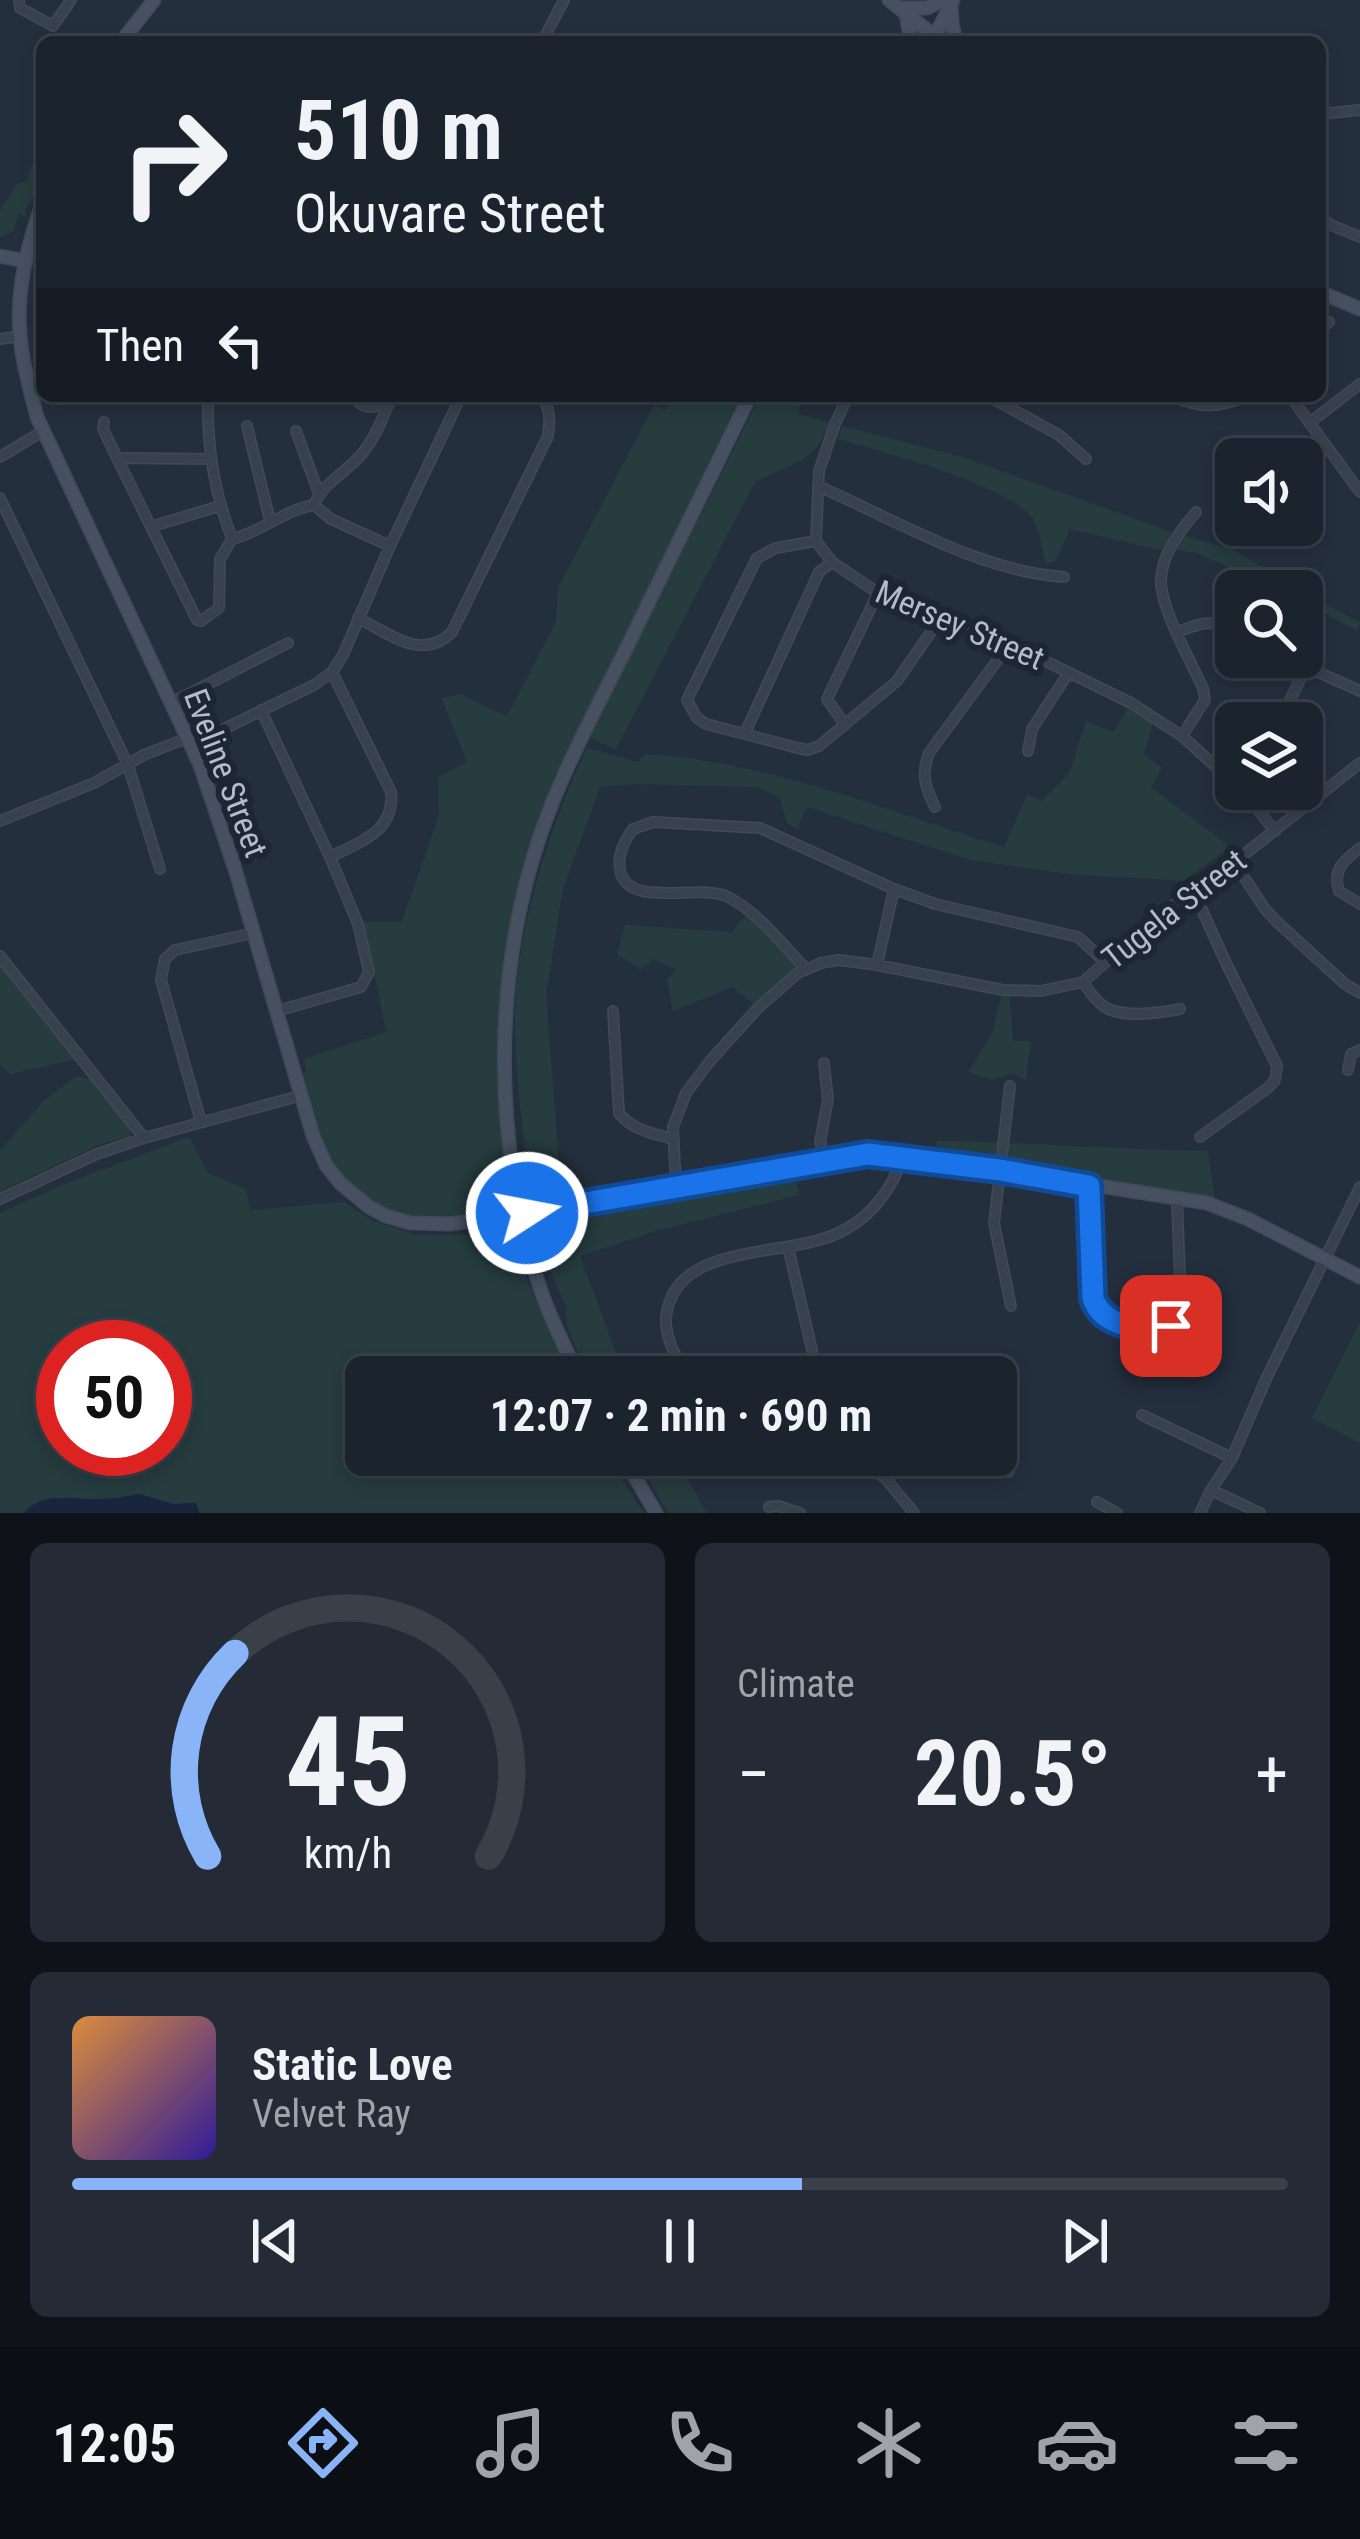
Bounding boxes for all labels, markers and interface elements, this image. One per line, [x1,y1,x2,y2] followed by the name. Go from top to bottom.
[294,81,503,180] text: 510 m
[96,84,252,240] icon: right
[294,182,606,245] text: Okuvare Street
[208,312,274,378] icon: left
[96,319,184,372] text: Then
[1215,438,1323,810] map controls
[1215,438,1323,546] button: sound
[1215,570,1323,678] button: search
[870,572,1050,678] street label: Mersey Street
[176,683,276,863] street label: Eveline Street
[1215,702,1323,810] button: layers
[1094,841,1254,977] street label: Tugela Street
[464,1150,590,1276] position arrow
[1120,1275,1222,1377] pin
[1138,1293,1204,1359] icon: arrive
[36,1320,192,1476] speed limit sign: 50
[490,1389,872,1442] text: 12:07 · 2 min · 690 m
[737,1661,855,1707] text: Climate
[284,1689,411,1835] text: 45
[914,1722,1111,1827] text: 20.5°
[737,1736,770,1813] text: −
[1255,1736,1288,1813] text: +
[303,1827,392,1877] text: km/h
[252,2038,453,2091] text: Static Love
[252,2091,411,2137] text: Velvet Ray
[242,2208,308,2274] icon: previous
[647,2208,713,2274] icon: pause
[1052,2208,1118,2274] icon: next
[281,2401,365,2485] icon: directions
[469,2401,553,2485] icon: music
[658,2401,742,2485] icon: phone
[847,2401,931,2485] icon: climate
[1035,2401,1119,2485] icon: car
[1224,2401,1308,2485] icon: filters
[52,2412,176,2475] text: 12:05

